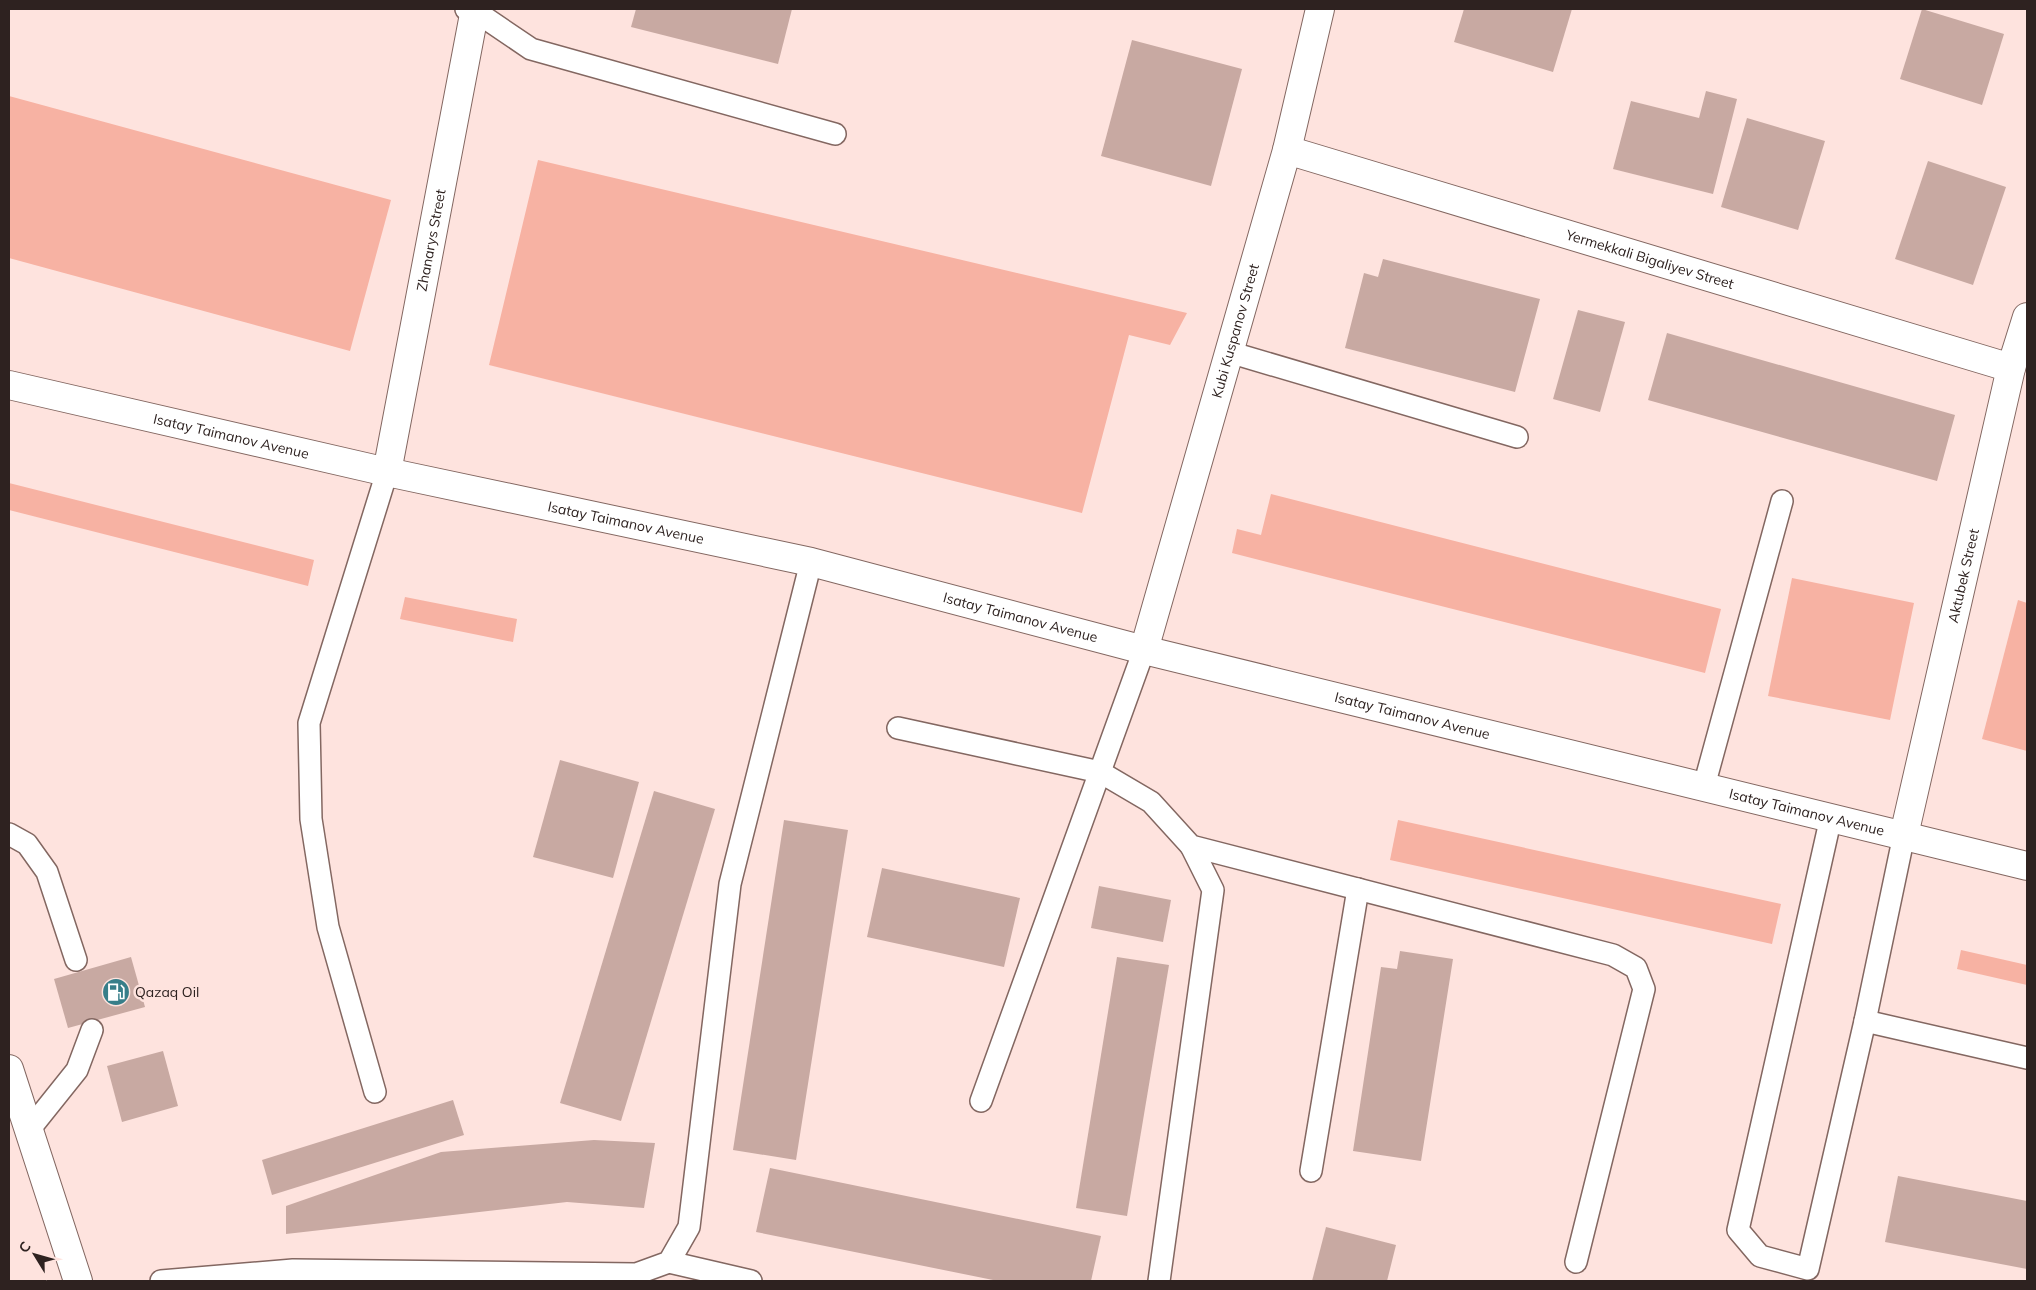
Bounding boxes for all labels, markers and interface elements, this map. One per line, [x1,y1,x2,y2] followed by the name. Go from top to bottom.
[413,187,450,293] street label: Zhanarys Street
[1563,225,1736,293] street label: Yermekkali Bigaliyev Street
[1208,262,1263,400] street label: Kubi Kuspanov Street
[152,410,311,463] street label: Isatay Taimanov Avenue
[546,497,706,548] street label: Isatay Taimanov Avenue
[1944,527,1983,625] street label: Aktubek Street
[941,588,1100,646] street label: Isatay Taimanov Avenue
[1333,688,1492,743] street label: Isatay Taimanov Avenue
[1727,784,1886,840] street label: Isatay Taimanov Avenue
[101,977,131,1007] fuel station icon: Qazaq Oil
[135,983,199,1001] place label: Qazaq Oil
[10,1230,60,1280] north arrow
[15,1238,35,1256] text: С

